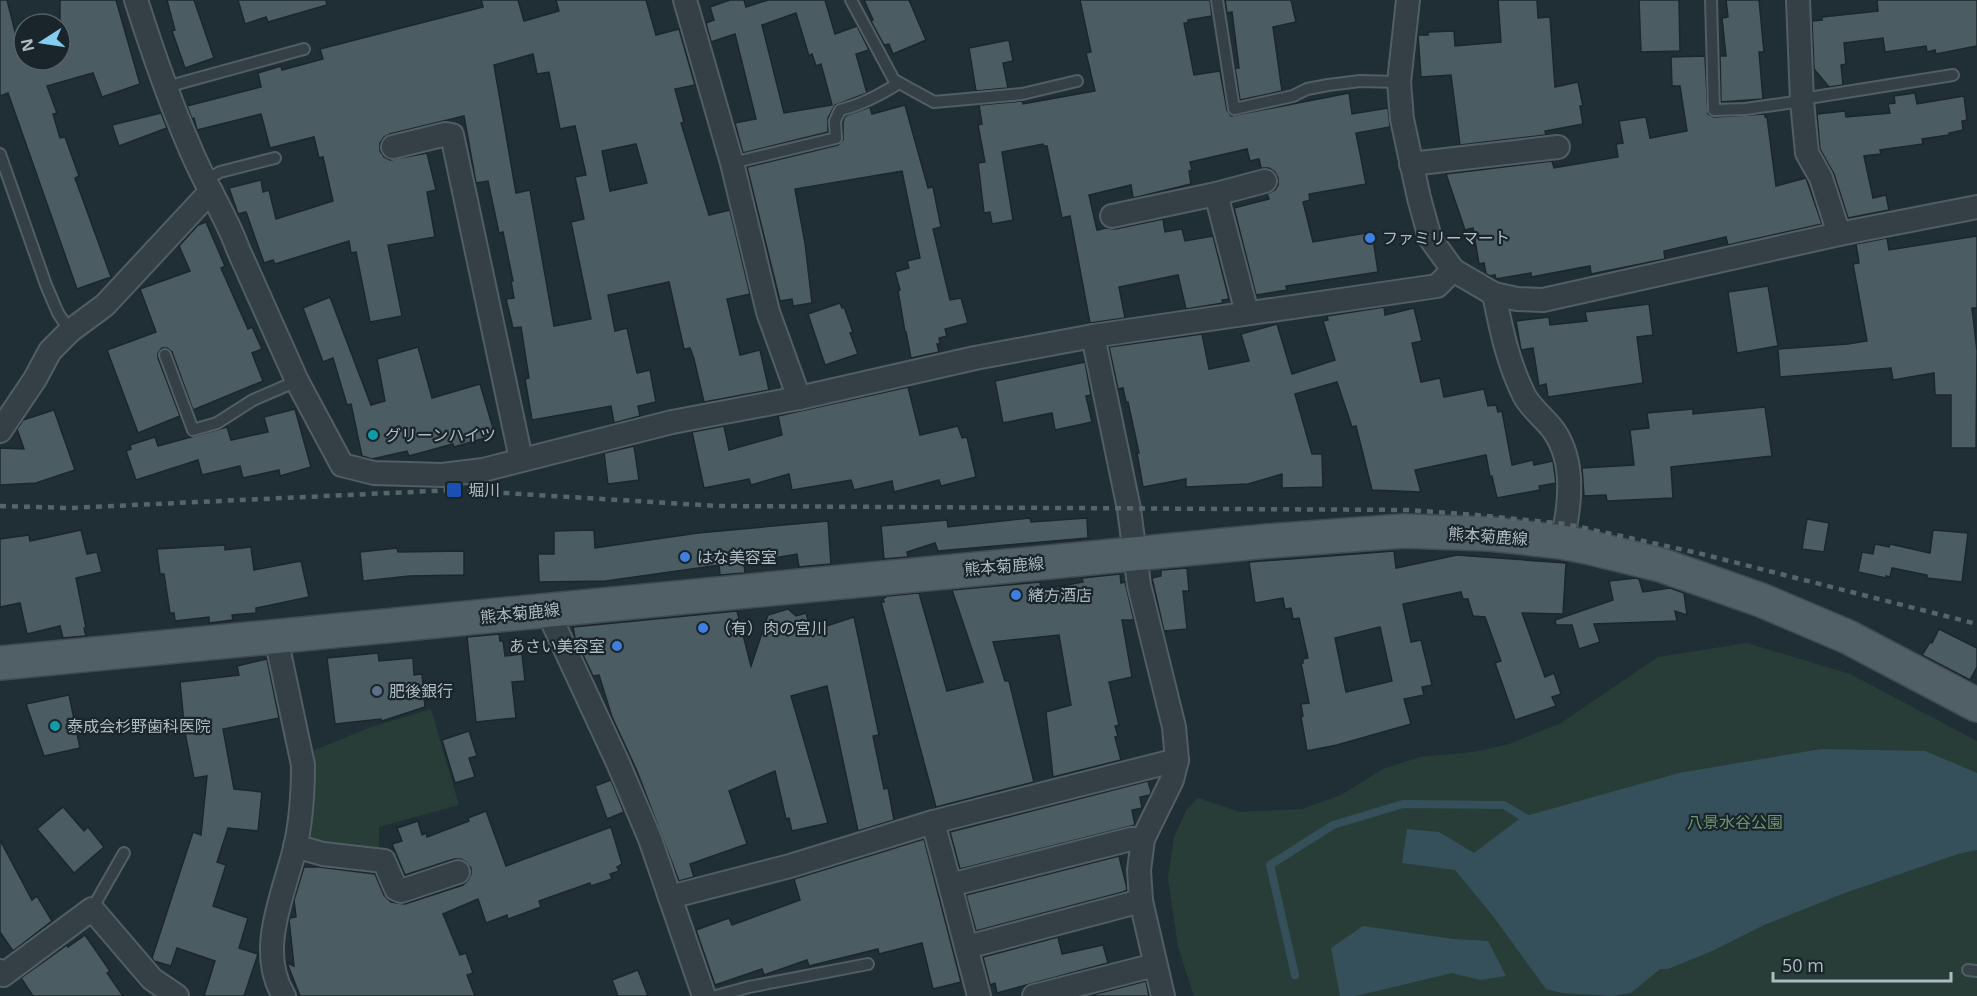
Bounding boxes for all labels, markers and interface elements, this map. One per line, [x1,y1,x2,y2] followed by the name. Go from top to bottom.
[12,12,72,72] north arrow
[15,36,39,54] text: N
[1382,227,1510,249] place label: ファミリーマート
[1363,231,1377,245] marker: ファミリーマート
[385,424,496,446] place label: グリーンハイツ
[366,428,380,442] marker: グリーンハイツ
[468,479,500,501] place label: 堀川
[445,481,463,499] marker: 堀川
[1447,522,1529,550] street label: 熊本菊鹿線
[697,546,777,568] place label: はな美容室
[678,550,692,564] marker: はな美容室
[963,552,1045,580] street label: 熊本菊鹿線
[1028,584,1092,606] place label: 緒方酒店
[1009,588,1023,602] marker: 緒方酒店
[479,598,561,628] street label: 熊本菊鹿線
[715,617,827,639] place label: （有）肉の宮川
[696,621,710,635] marker: （有）肉の宮川
[509,635,605,657] place label: あさい美容室
[610,639,624,653] marker: あさい美容室
[389,680,453,702] place label: 肥後銀行
[370,684,384,698] marker: 肥後銀行
[67,715,211,737] place label: 泰成会杉野歯科医院
[48,719,62,733] marker: 泰成会杉野歯科医院
[1687,811,1783,833] park label: 八景水谷公園
[1773,945,1952,983] scale bar
[1782,953,1824,977] text: 50 m

